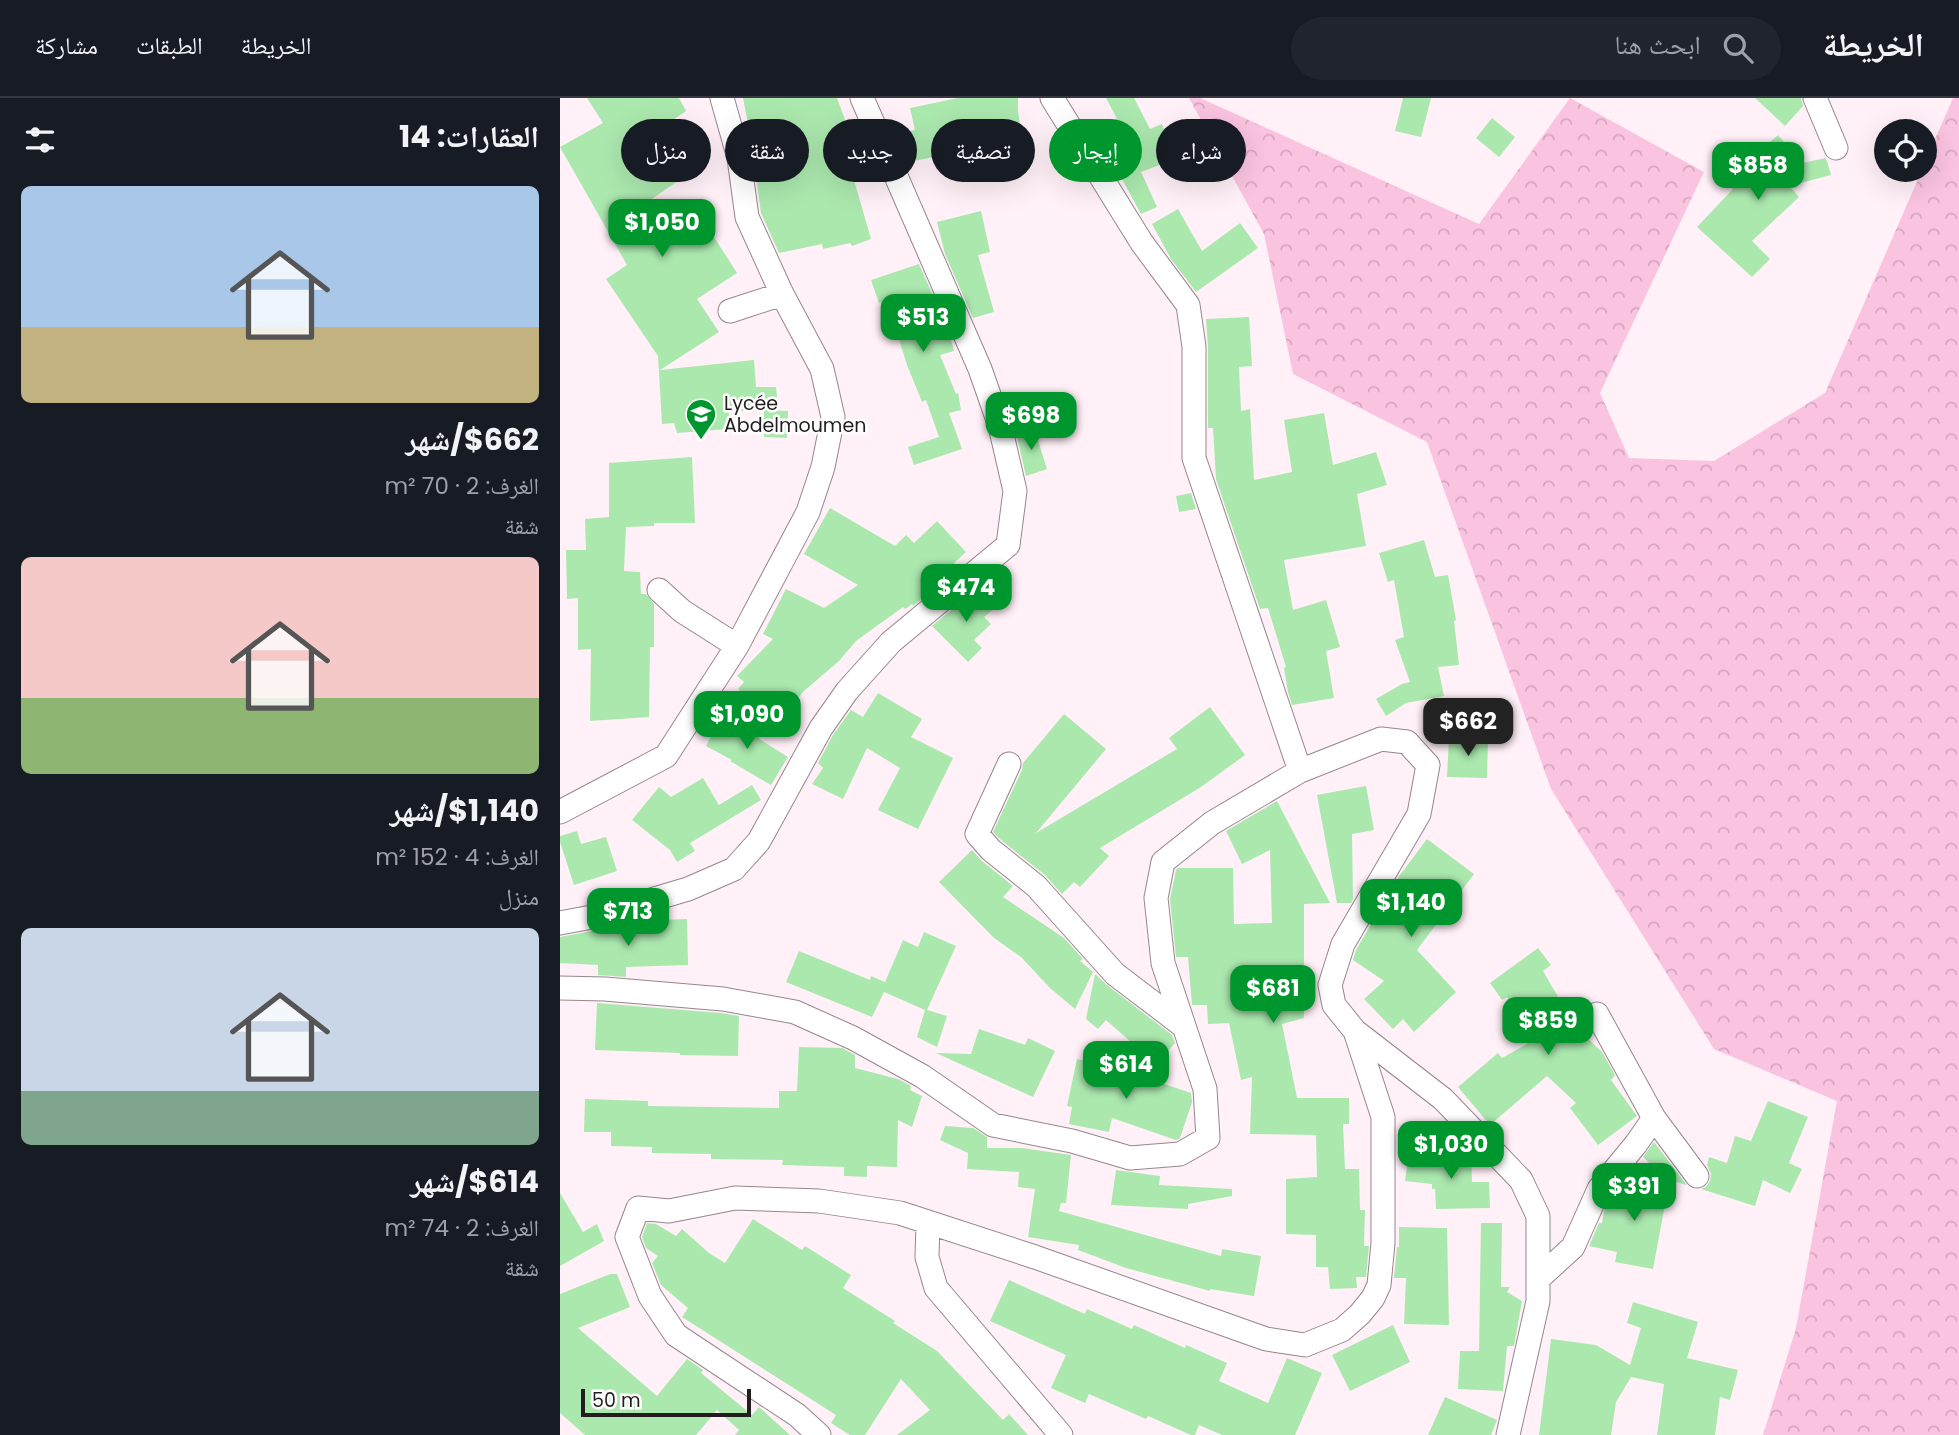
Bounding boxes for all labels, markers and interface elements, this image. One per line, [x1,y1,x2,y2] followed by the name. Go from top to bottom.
[1291,17,1781,80] search box
[1823,21,1924,68] text: الخريطة
[1615,27,1701,63] text: ابحث هنا
[35,29,98,62] text: مشاركة
[136,29,203,62] text: الطبقات
[241,29,311,62] text: الخريطة
[1719,29,1757,67] icon: search
[399,115,539,158] text: العقارات: 14
[621,119,711,182] chip: منزل
[725,119,809,182] chip: شقة
[823,119,917,182] chip: جديد
[931,119,1035,182] chip: تصفية
[1049,119,1142,182] chip: إيجار
[1156,119,1246,182] chip: شراء
[1874,119,1937,182] map controls
[1874,119,1937,182] button: locate
[21,121,59,159] icon: filters
[1717,142,1799,202] pin: $858
[1728,149,1788,181] text: $858
[605,200,719,259] pin: $1,050
[624,206,700,238] text: $1,050
[217,232,343,358] icon: home
[882,294,964,354] pin: $513
[897,301,949,333] text: $513
[724,390,866,439] place label: Lycée Abdelmoumen
[990,392,1072,452] pin: $698
[684,397,718,441] school or university icon: Lycée Abdelmoumen
[1002,399,1060,431] text: $698
[406,418,539,461] text: $662/شهر
[384,470,539,502] text: الغرف: 2 · 70 m²
[505,510,539,542] text: شقة
[925,564,1007,624] pin: $474
[937,571,995,603] text: $474
[217,603,343,729] icon: home
[690,692,804,751] pin: $1,090
[710,698,784,730] text: $1,090
[1427,698,1509,758] pin: $662
[1439,705,1497,737] text: $662
[390,789,539,832] text: $1,140/شهر
[375,841,539,873] text: الغرف: 4 · 152 m²
[1354,880,1468,939] pin: $1,140
[499,881,539,913] text: منزل
[1376,886,1446,918] text: $1,140
[587,888,669,948] pin: $713
[603,895,653,927] text: $713
[1232,965,1314,1025] pin: $681
[1246,972,1300,1004] text: $681
[217,974,343,1100] icon: home
[1507,998,1589,1057] pin: $859
[1518,1004,1578,1036] text: $859
[1085,1042,1167,1101] pin: $614
[1099,1048,1153,1080] text: $614
[1394,1122,1508,1181] pin: $1,030
[1414,1128,1488,1160] text: $1,030
[410,1160,539,1203] text: $614/شهر
[1593,1164,1675,1223] pin: $391
[1608,1170,1660,1202] text: $391
[384,1212,539,1244] text: الغرف: 2 · 74 m²
[505,1252,539,1284] text: شقة
[581,1386,751,1418] scale bar
[592,1387,641,1414] text: 50 m

